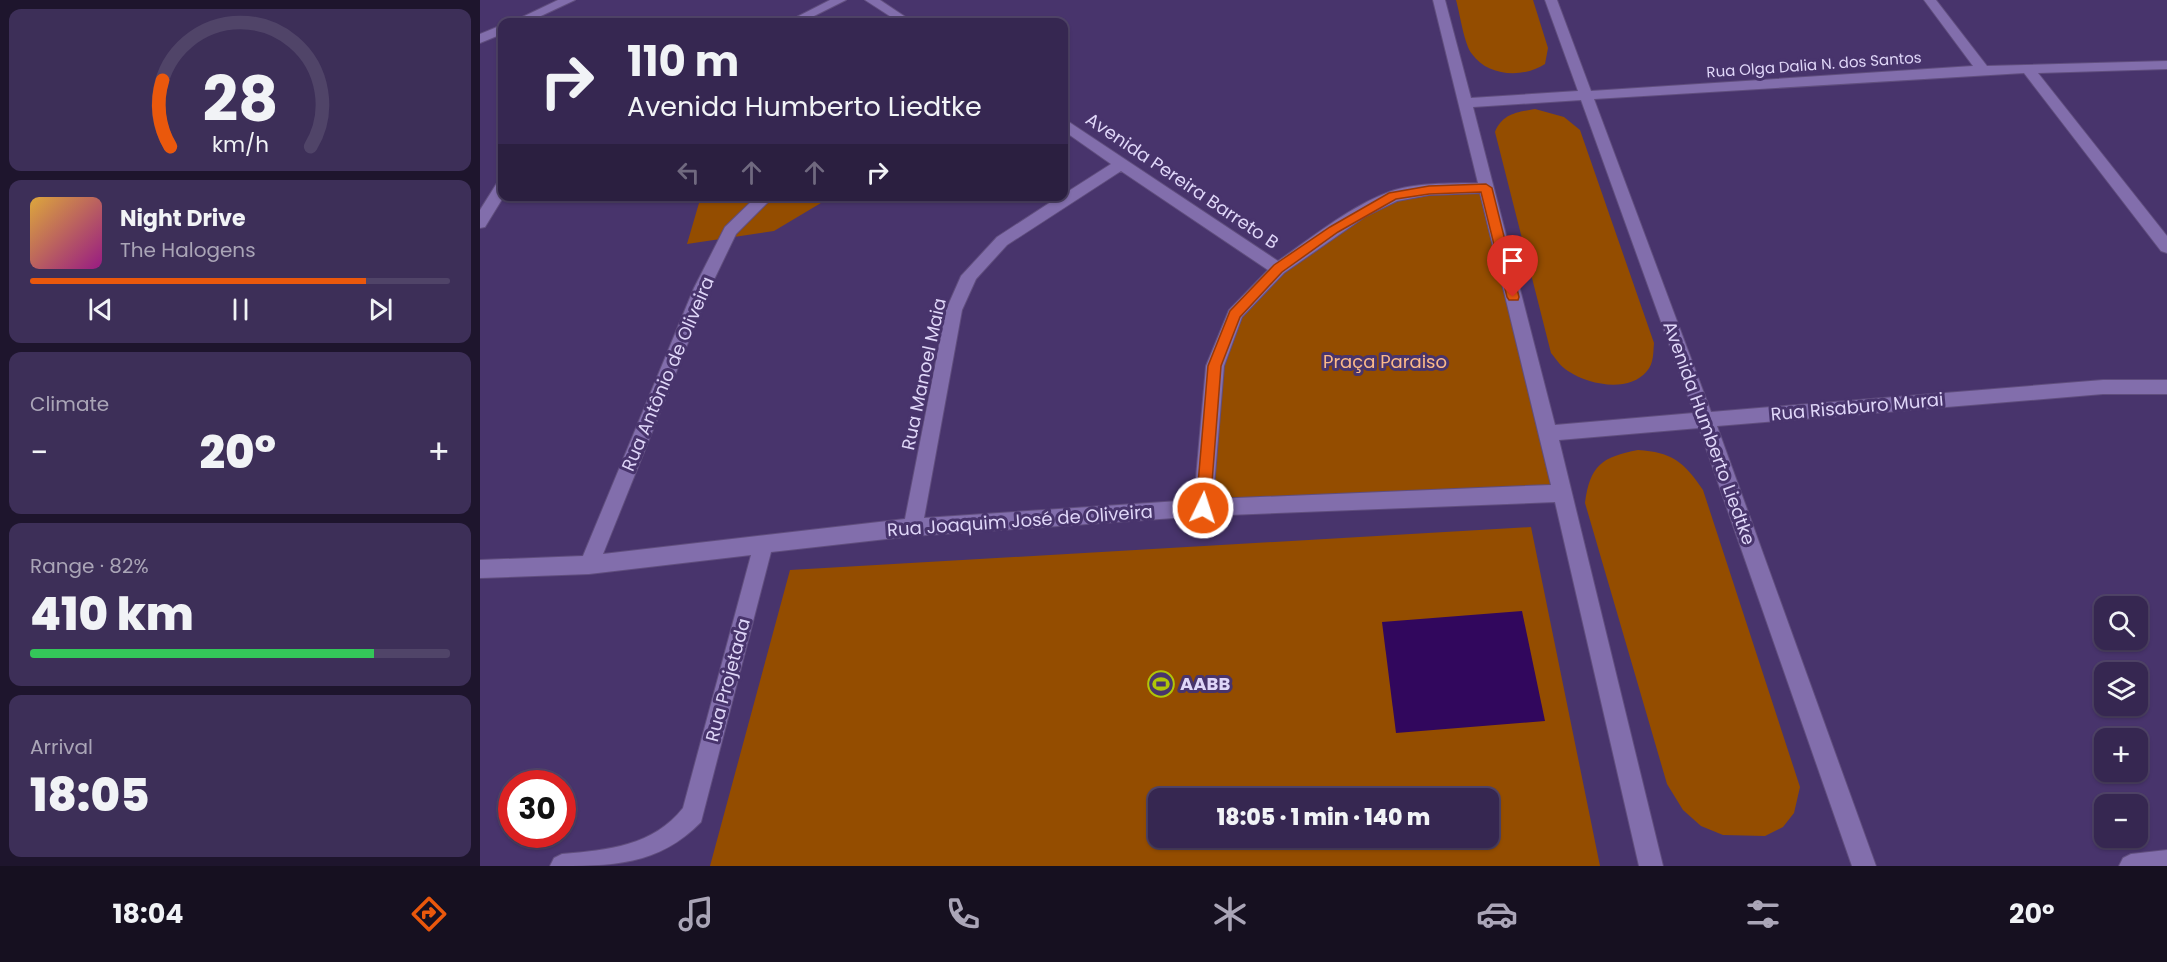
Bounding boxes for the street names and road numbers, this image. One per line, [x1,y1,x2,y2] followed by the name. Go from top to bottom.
[1706,46,1922,82] street label: Rua Olga Dalia N. dos Santos
[1081,107,1284,255] street label: Avenida Pereira Barreto B
[615,273,720,475] street label: Rua Antônio de Oliveira
[895,296,952,452] street label: Rua Manoel Maia
[1657,317,1762,548] street label: Avenida Humberto Liedtke
[1769,386,1944,427] street label: Rua Risaburo Murai
[886,499,1154,542] street label: Rua Joaquim José de Oliveira
[699,615,756,744] street label: Rua Projetada

